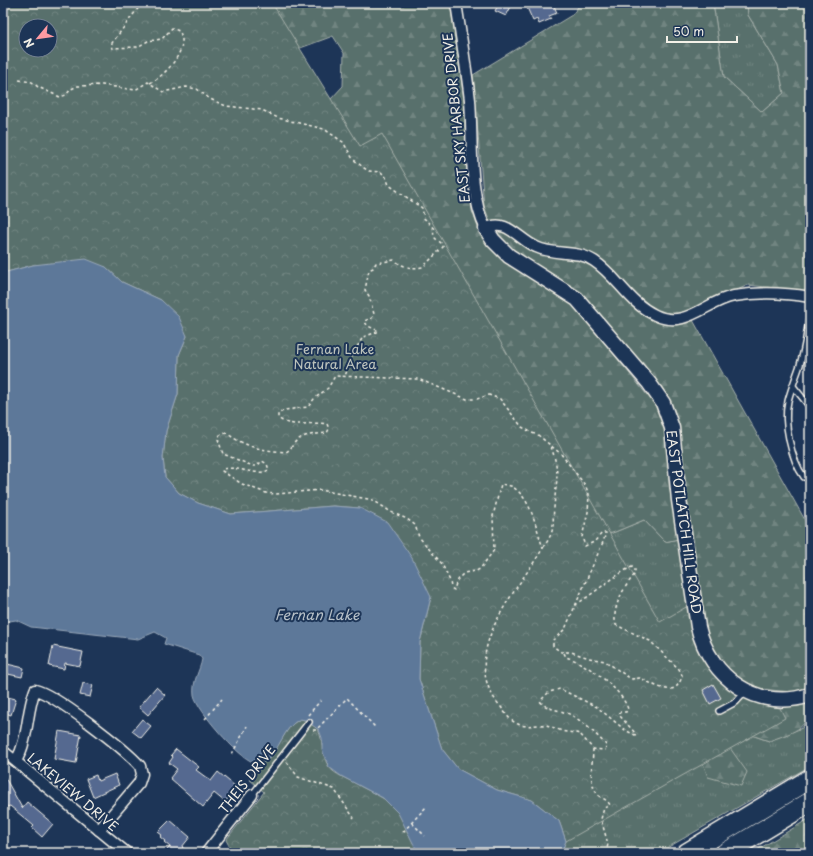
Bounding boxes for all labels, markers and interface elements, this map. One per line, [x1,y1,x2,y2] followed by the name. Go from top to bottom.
[18,18,58,58] north arrow
[667,18,737,44] scale bar
[673,22,704,40] text: 50 m
[437,32,474,204] street label: EAST SKY HARBOR DRIVE
[19,35,38,51] text: N
[294,339,377,373] park label: Fernan Lake Natural Area
[662,429,707,615] street label: EAST POTLATCH HILL ROAD
[275,604,360,625] water label: Fernan Lake
[214,740,280,817] street label: THEIS DRIVE
[24,748,123,835] street label: LAKEVIEW DRIVE

